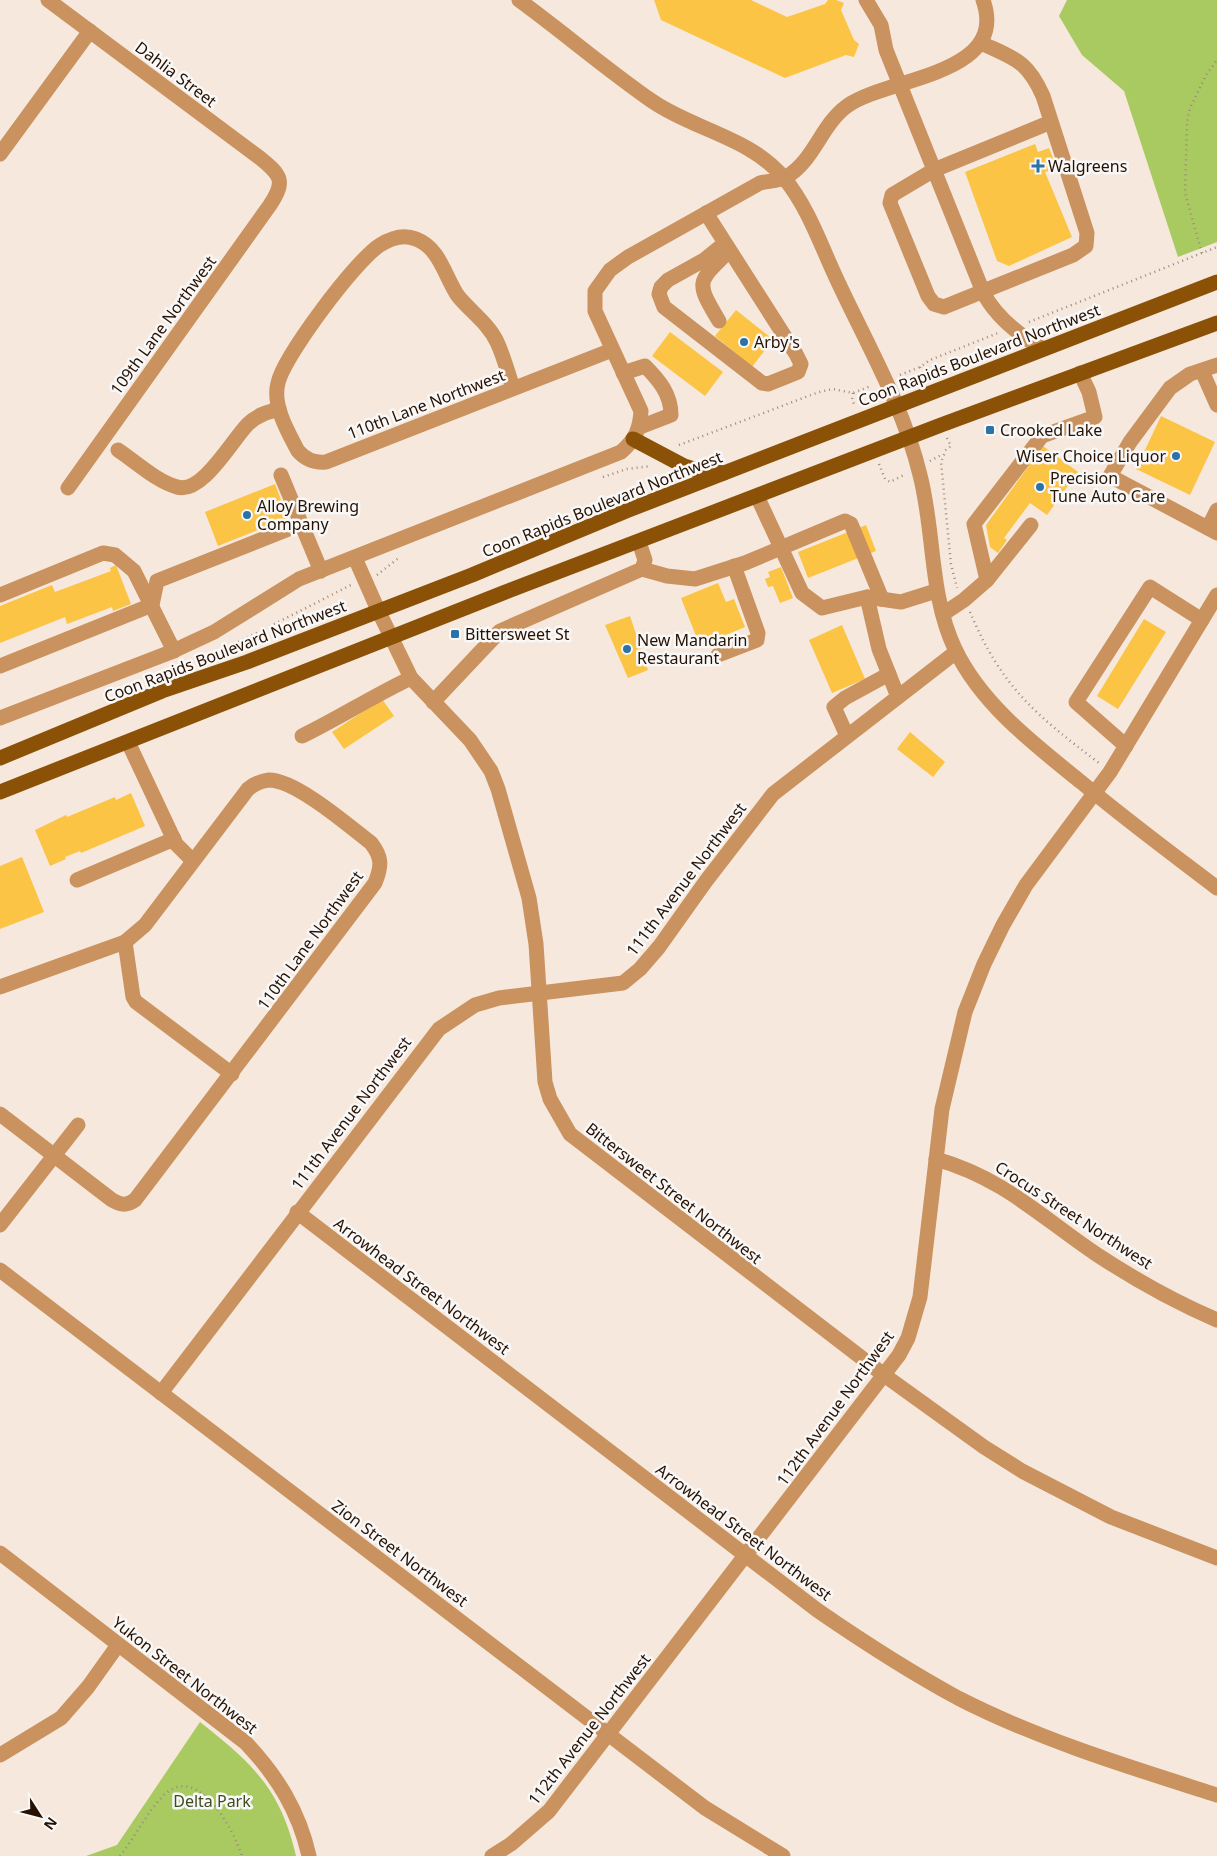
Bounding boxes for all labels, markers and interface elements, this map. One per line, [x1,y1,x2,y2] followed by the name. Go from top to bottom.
[131,36,221,112] street label: Dahlia Street
[1048,155,1127,177] place label: Walgreens
[1032,160,1044,172] marker: Walgreens
[105,251,221,399] street label: 109th Lane Northwest
[855,299,1103,411] street label: Coon Rapids Boulevard Northwest
[754,331,800,353] place label: Arby's
[738,336,750,348] marker: Arby's
[344,364,508,444] street label: 110th Lane Northwest
[1000,419,1102,441] place label: Crooked Lake
[984,424,996,436] marker: Crooked Lake
[1016,445,1166,467] place label: Wiser Choice Liquor
[479,446,726,562] street label: Coon Rapids Boulevard Northwest
[1170,450,1182,462] marker: Wiser Choice Liquor
[1050,467,1165,507] place label: Precision Tune Auto Care
[1034,481,1046,493] marker: Precision Tune Auto Care
[257,495,359,535] place label: Alloy Brewing Company
[241,509,253,521] marker: Alloy Brewing Company
[101,595,349,707] street label: Coon Rapids Boulevard Northwest
[465,623,570,645] place label: Bittersweet St
[449,628,461,640] marker: Bittersweet St
[637,629,747,669] place label: New Mandarin Restaurant
[621,643,633,655] marker: New Mandarin Restaurant
[621,798,751,960] street label: 111th Avenue Northwest
[252,866,368,1014] street label: 110th Lane Northwest
[286,1032,416,1194] street label: 111th Avenue Northwest
[581,1117,767,1269] street label: Bittersweet Street Northwest
[991,1156,1157,1274] street label: Crocus Street Northwest
[330,1213,515,1360] street label: Arrowhead Street Northwest
[771,1326,899,1490] street label: 112th Avenue Northwest
[652,1459,837,1606] street label: Arrowhead Street Northwest
[327,1495,473,1612] street label: Zion Street Northwest
[108,1611,262,1739] street label: Yukon Street Northwest
[523,1648,655,1809] street label: 112th Avenue Northwest
[173,1790,251,1812] park label: Delta Park
[15,1791,65,1841] north arrow
[40,1814,62,1834] text: N

